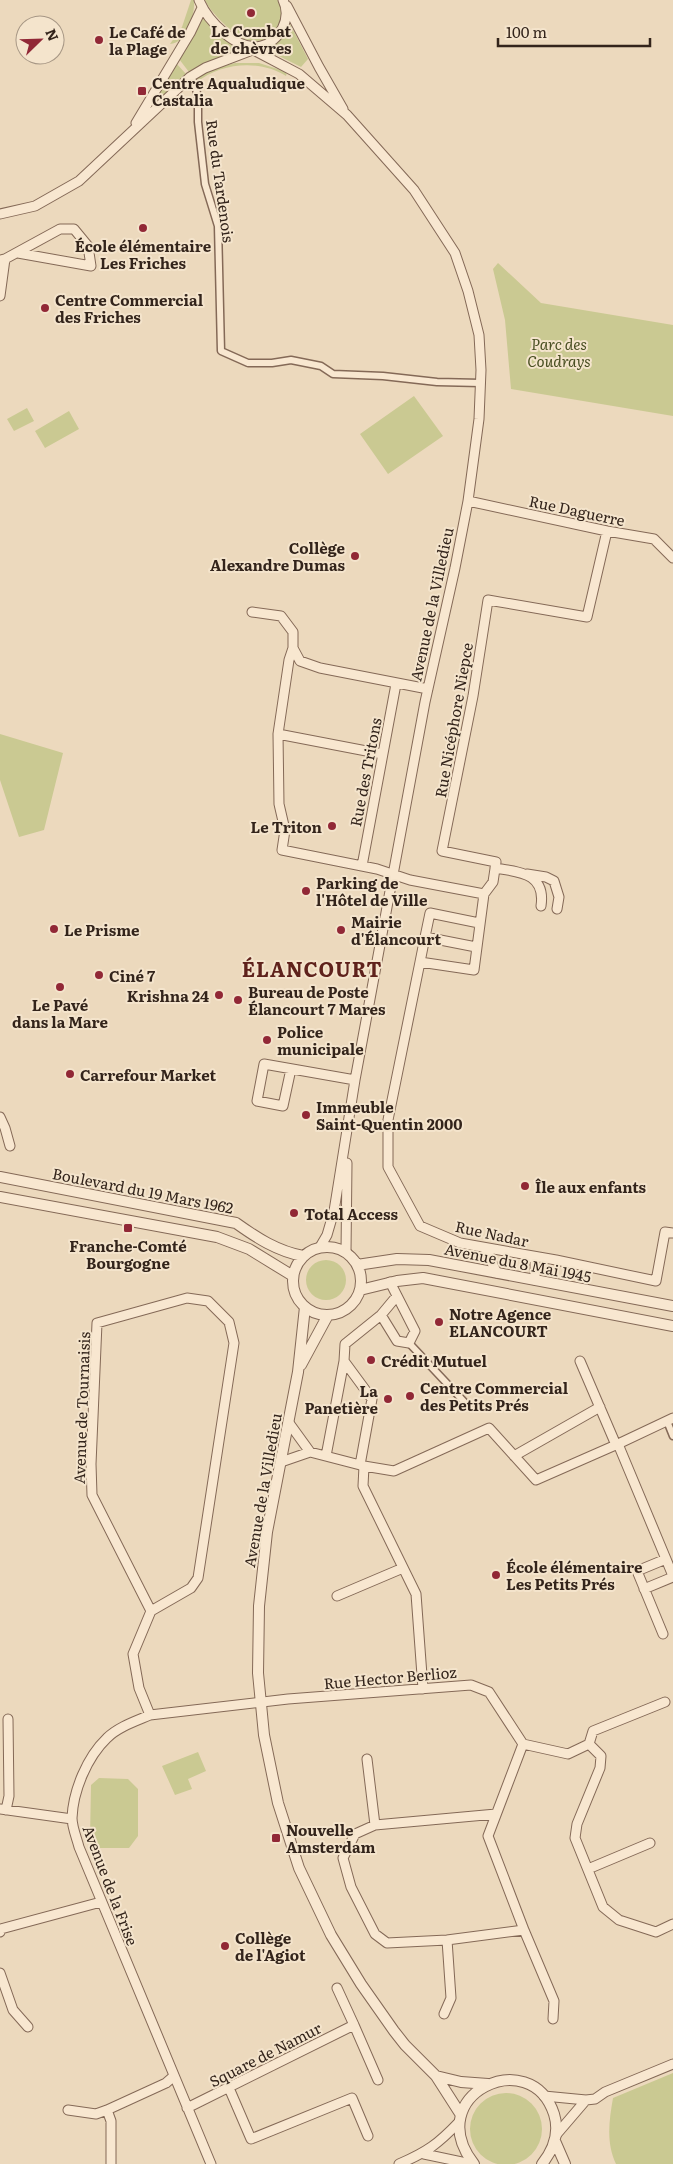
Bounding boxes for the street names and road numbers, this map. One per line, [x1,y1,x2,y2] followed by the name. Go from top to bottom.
[201,118,241,244] street label: Rue du Tardenois
[527,489,627,531] street label: Rue Daguerre
[403,525,459,683] street label: Avenue de la Villedieu
[428,640,478,799] street label: Rue Nicéphore Niepce
[343,715,387,828] street label: Rue des Tritons
[51,1161,236,1219] street label: Boulevard du 19 Mars 1962
[453,1214,531,1252] street label: Rue Nadar
[443,1236,594,1288] street label: Avenue du 8 Mai 1945
[67,1331,95,1485] street label: Avenue de Tournaisis
[237,1410,287,1569] street label: Avenue de la Villedieu
[323,1660,457,1694] street label: Rue Hector Berlioz
[77,1822,145,1949] street label: Avenue de la Frise
[205,2016,325,2092] street label: Square de Namur

